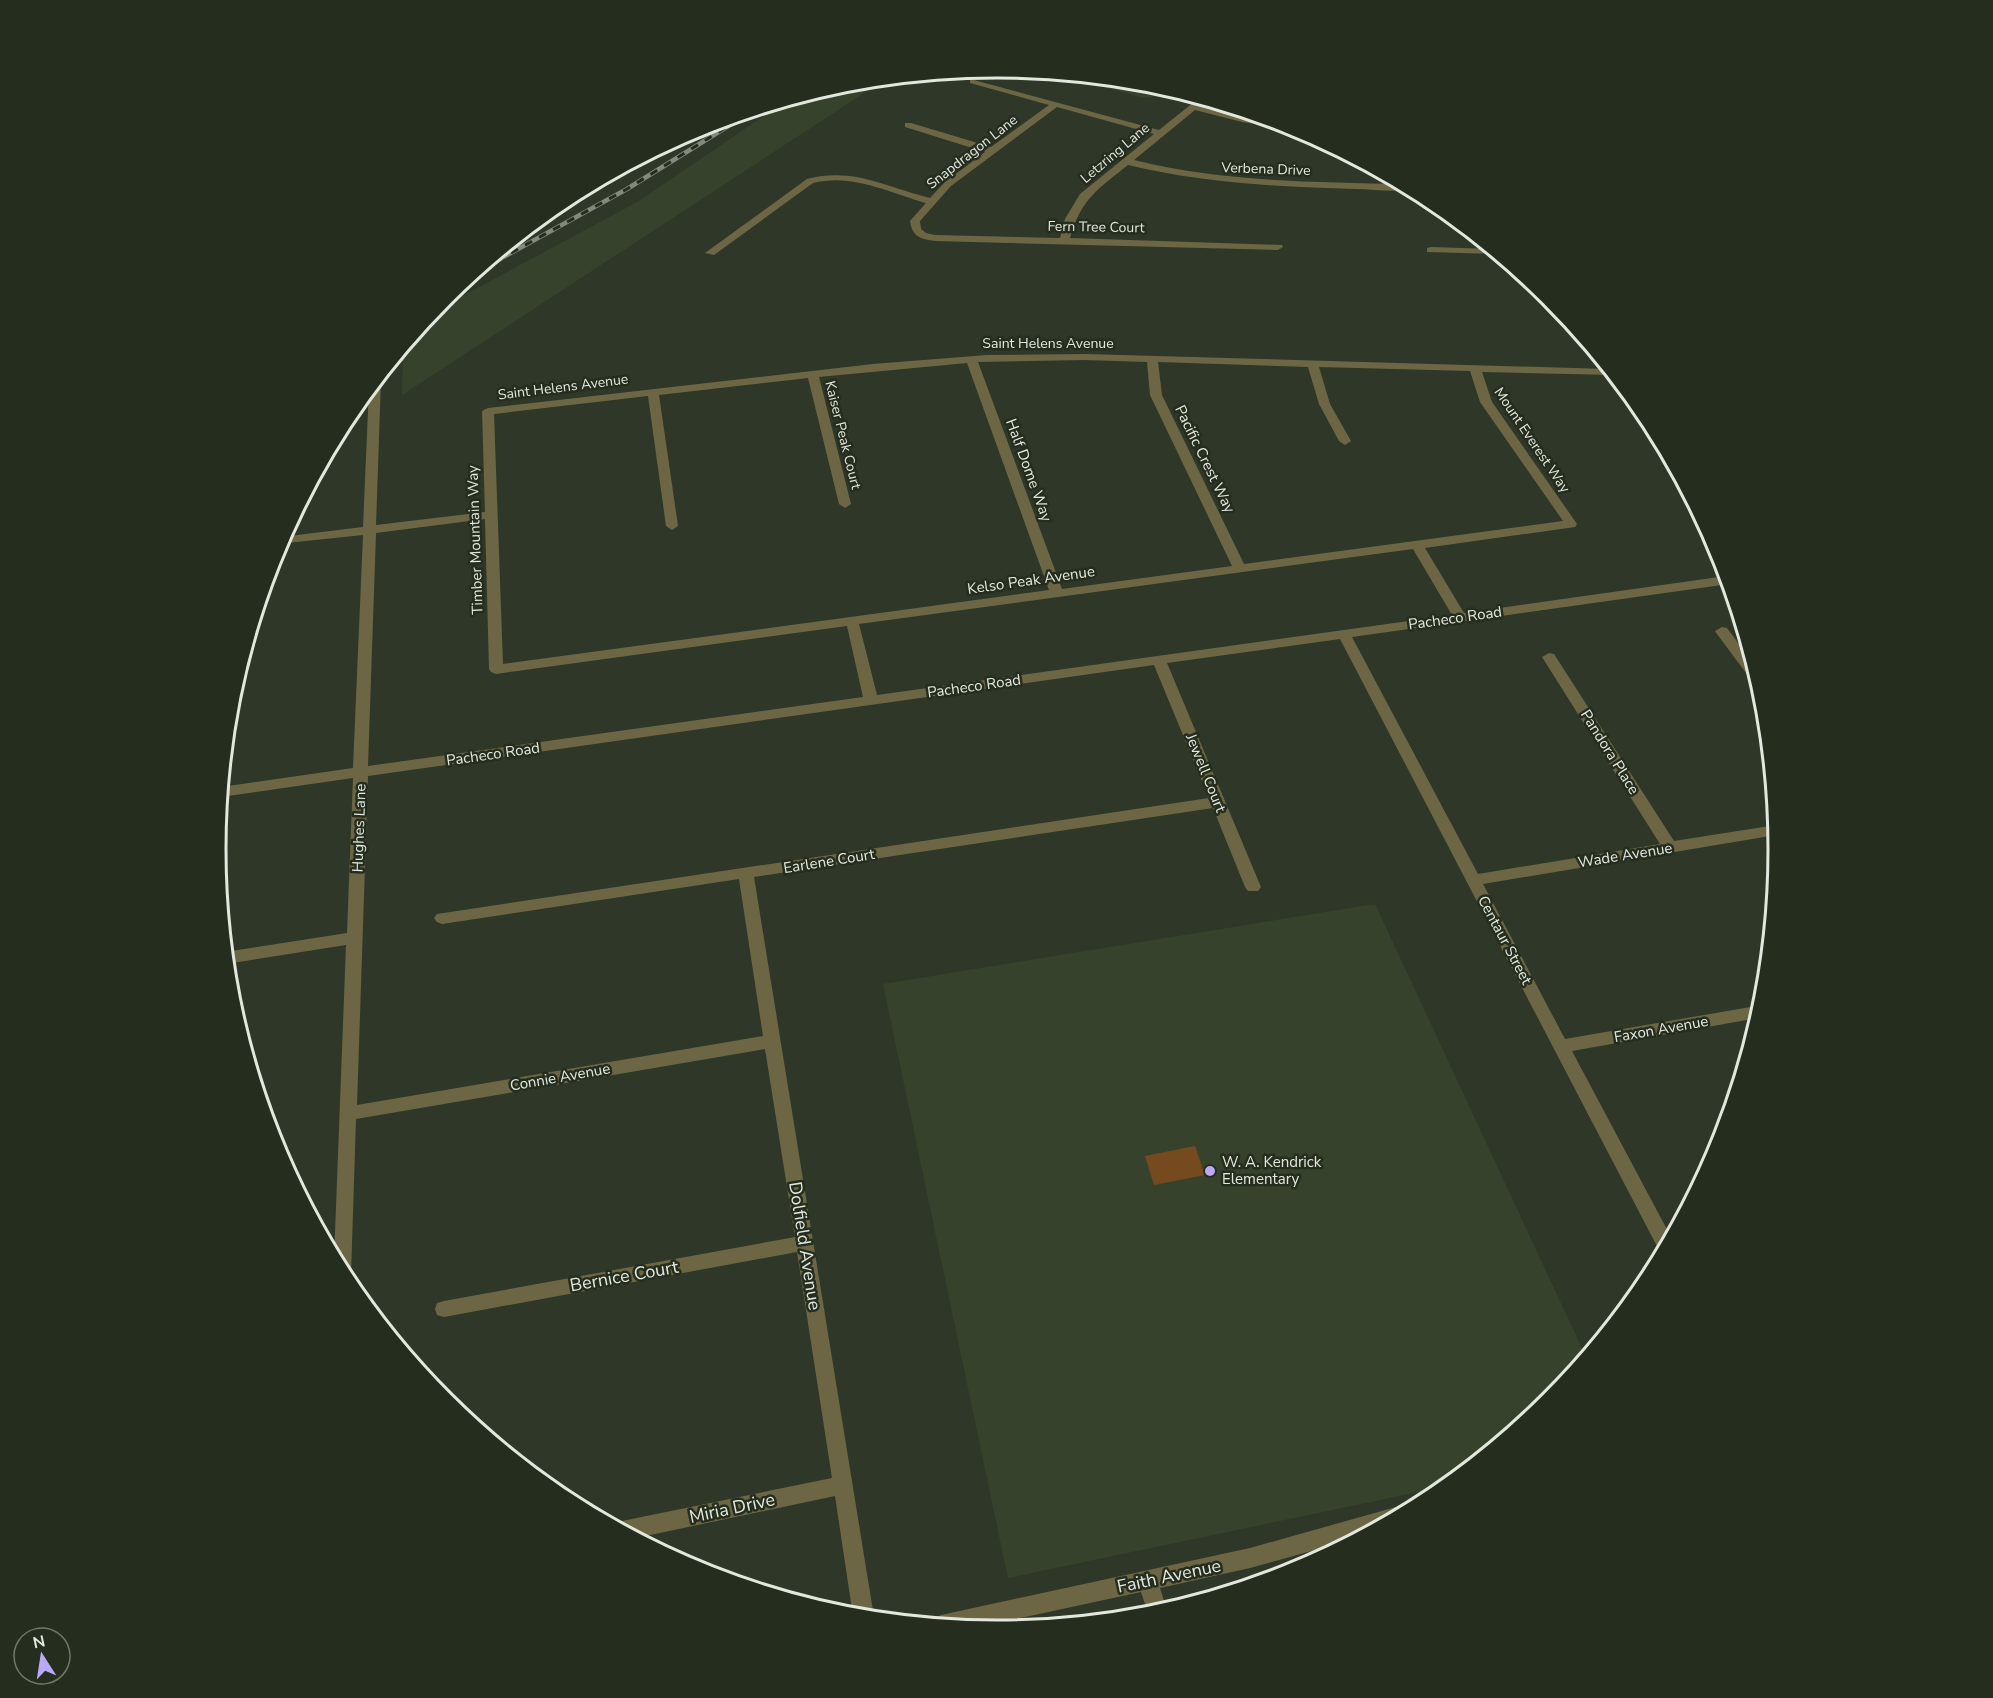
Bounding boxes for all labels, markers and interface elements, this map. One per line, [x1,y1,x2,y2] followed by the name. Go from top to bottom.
[923,110,1021,194] street label: Snapdragon Lane
[1076,118,1154,188] street label: Letzring Lane
[1220,158,1311,180] street label: Verbena Drive
[1047,217,1145,237] street label: Fern Tree Court
[982,334,1114,353] street label: Saint Helens Avenue
[497,370,629,404] street label: Saint Helens Avenue
[820,379,866,491] street label: Kaiser Peak Court
[1490,384,1575,497] street label: Mount Everest Way
[1170,402,1240,516] street label: Pacific Crest Way
[1001,416,1057,524] street label: Half Dome Way
[462,465,488,615] street label: Timber Mountain Way
[966,561,1096,599] street label: Kelso Peak Avenue
[1407,602,1503,634] street label: Pacheco Road
[926,670,1022,702] street label: Pacheco Road
[1576,706,1644,798] street label: Pandora Place
[1181,730,1231,816] street label: Jewell Court
[445,738,541,770] street label: Pacheco Road
[347,783,371,873] street label: Hughes Lane
[1576,838,1674,872] street label: Wade Avenue
[782,844,877,878] street label: Earlene Court
[1473,892,1537,989] street label: Centaur Street
[1612,1011,1710,1047] street label: Faxon Avenue
[508,1058,612,1096] street label: Connie Avenue
[1222,1152,1322,1189] place label: W. A. Kendrick Elementary
[1203,1164,1217,1178] marker: W. A. Kendrick Elementary
[783,1180,827,1312] street label: Dolfield Avenue
[568,1255,681,1297] street label: Bernice Court
[687,1487,777,1529] street label: Miria Drive
[1115,1553,1223,1599] street label: Faith Avenue
[12,1626,72,1686] north arrow
[31,1630,47,1654] text: N

